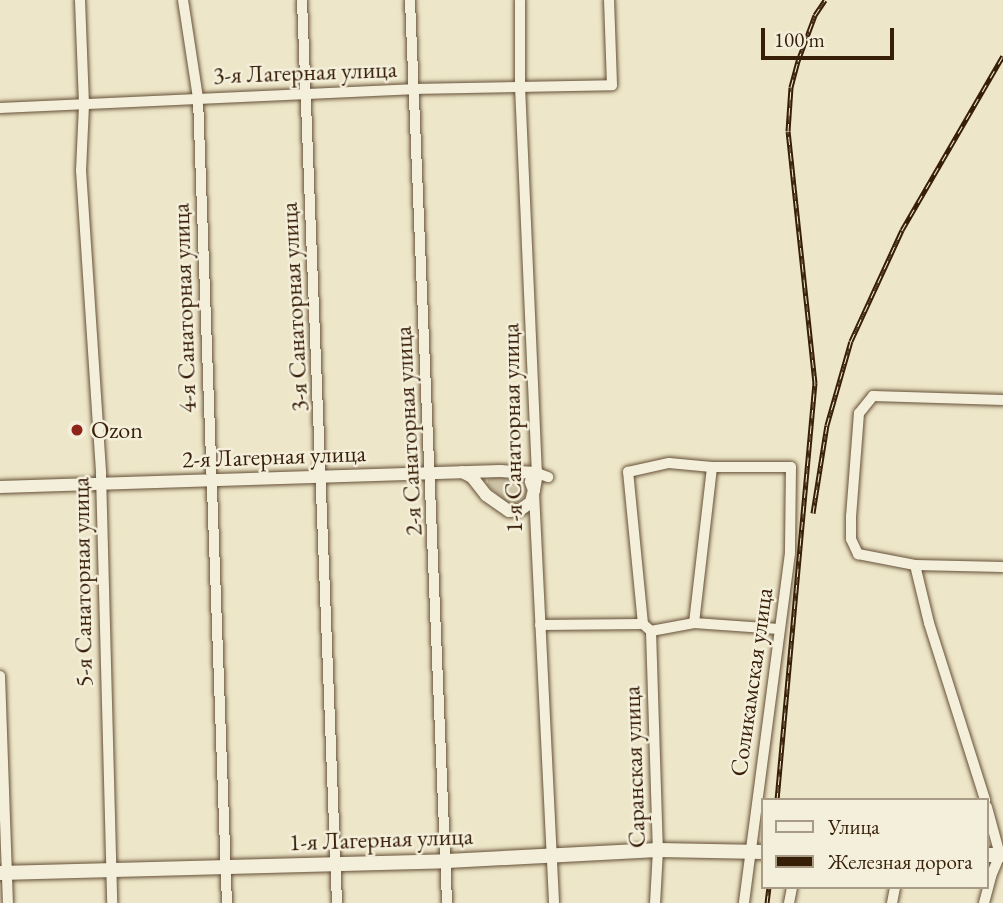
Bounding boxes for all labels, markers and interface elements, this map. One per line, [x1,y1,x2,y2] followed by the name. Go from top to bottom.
[765,14,898,58] scale bar
[774,26,825,53] text: 100 m
[212,54,398,90] street label: 3-я Лагерная улица
[274,201,314,413] street label: 3-я Санаторная улица
[166,202,202,414] street label: 4-я Санаторная улица
[496,323,528,533] street label: 1-я Санаторная улица
[388,325,428,537] street label: 2-я Санаторная улица
[91,416,143,444] place label: Ozon
[69,422,85,438] marker: Ozon
[181,438,367,474] street label: 2-я Лагерная улица
[66,477,98,687] street label: 5-я Санаторная улица
[724,586,778,778] street label: Соликамская улица
[617,685,651,849] street label: Саранская улица
[762,798,989,889] legend
[828,813,880,840] text: Улица
[288,821,474,857] street label: 1-я Лагерная улица
[828,848,973,875] text: Железная дорога

